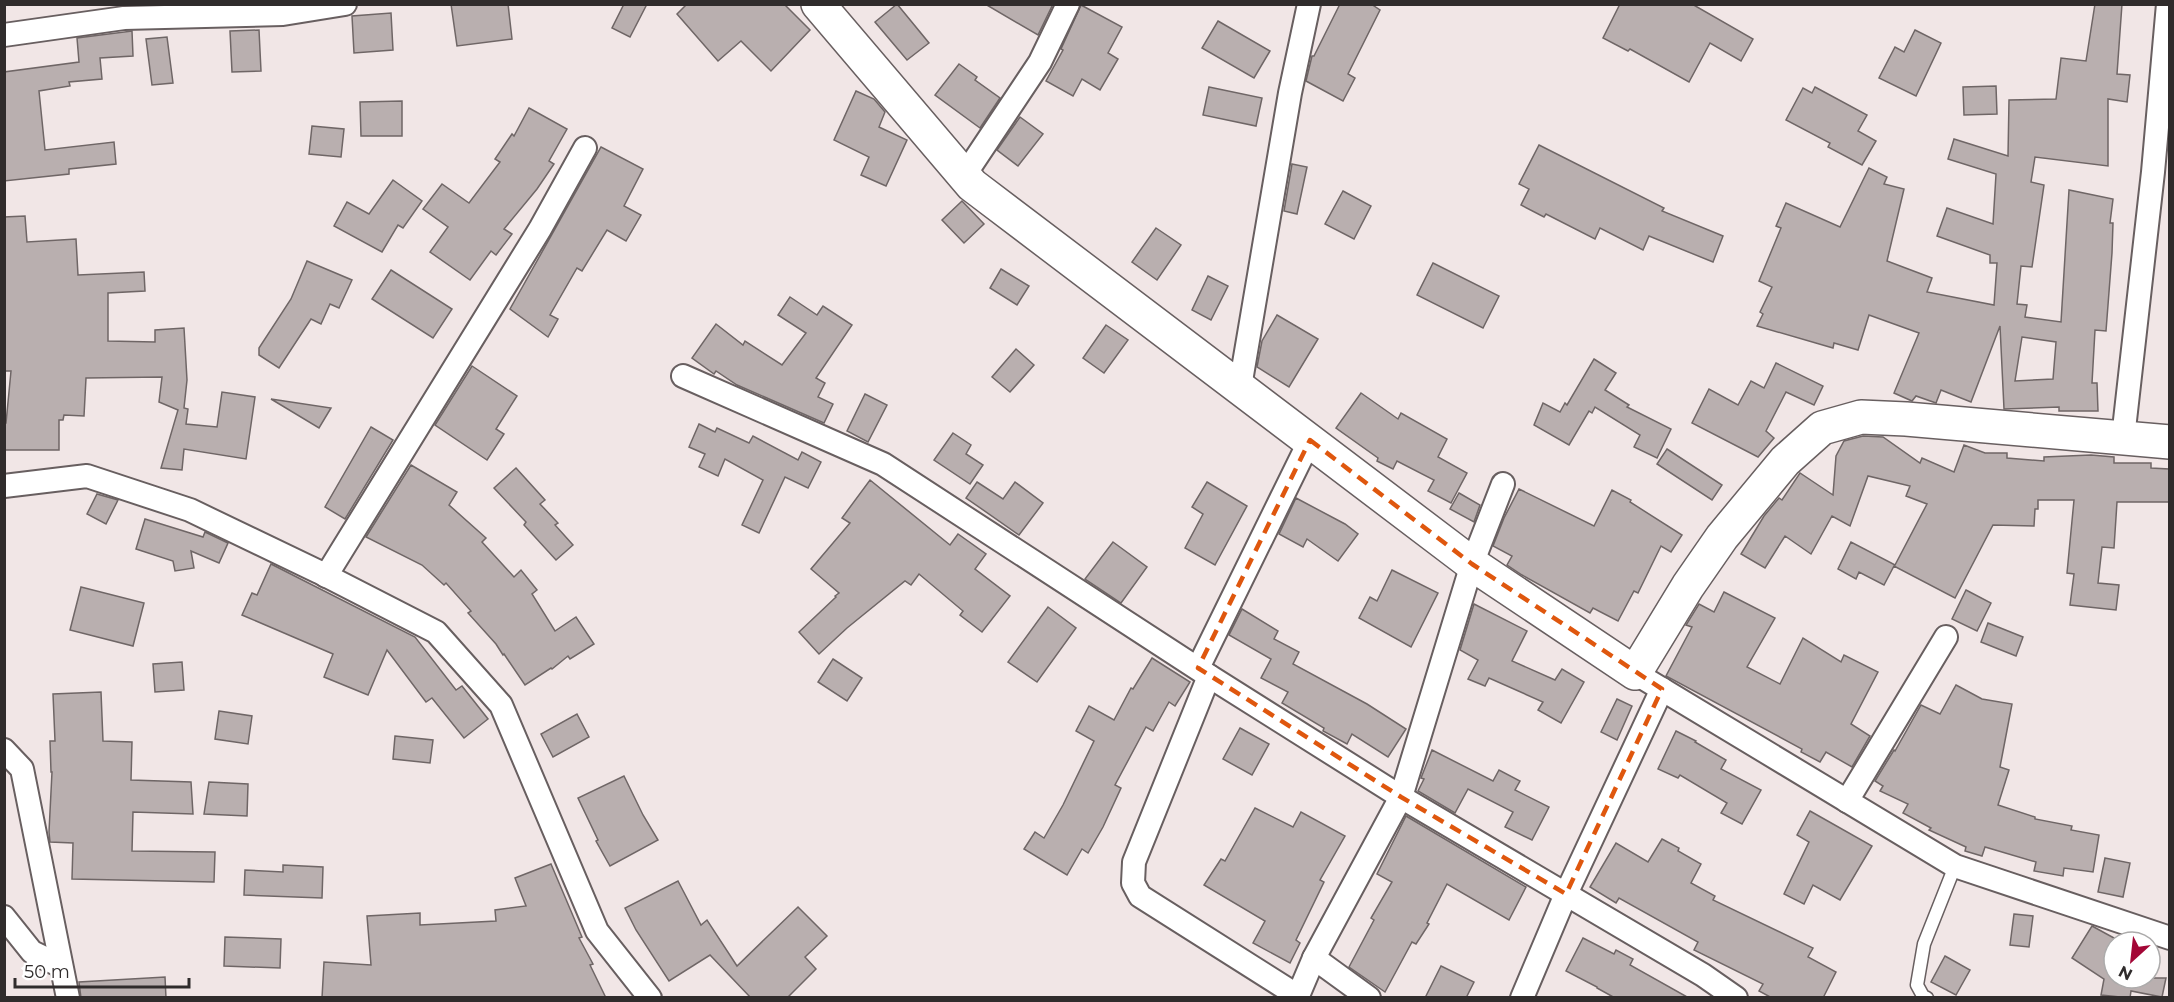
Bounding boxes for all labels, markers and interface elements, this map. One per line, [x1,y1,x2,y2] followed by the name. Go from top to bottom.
[2102,930,2162,990] north arrow
[15,951,189,989] scale bar
[24,961,70,983] text: 50 m
[2115,962,2135,984] text: N

